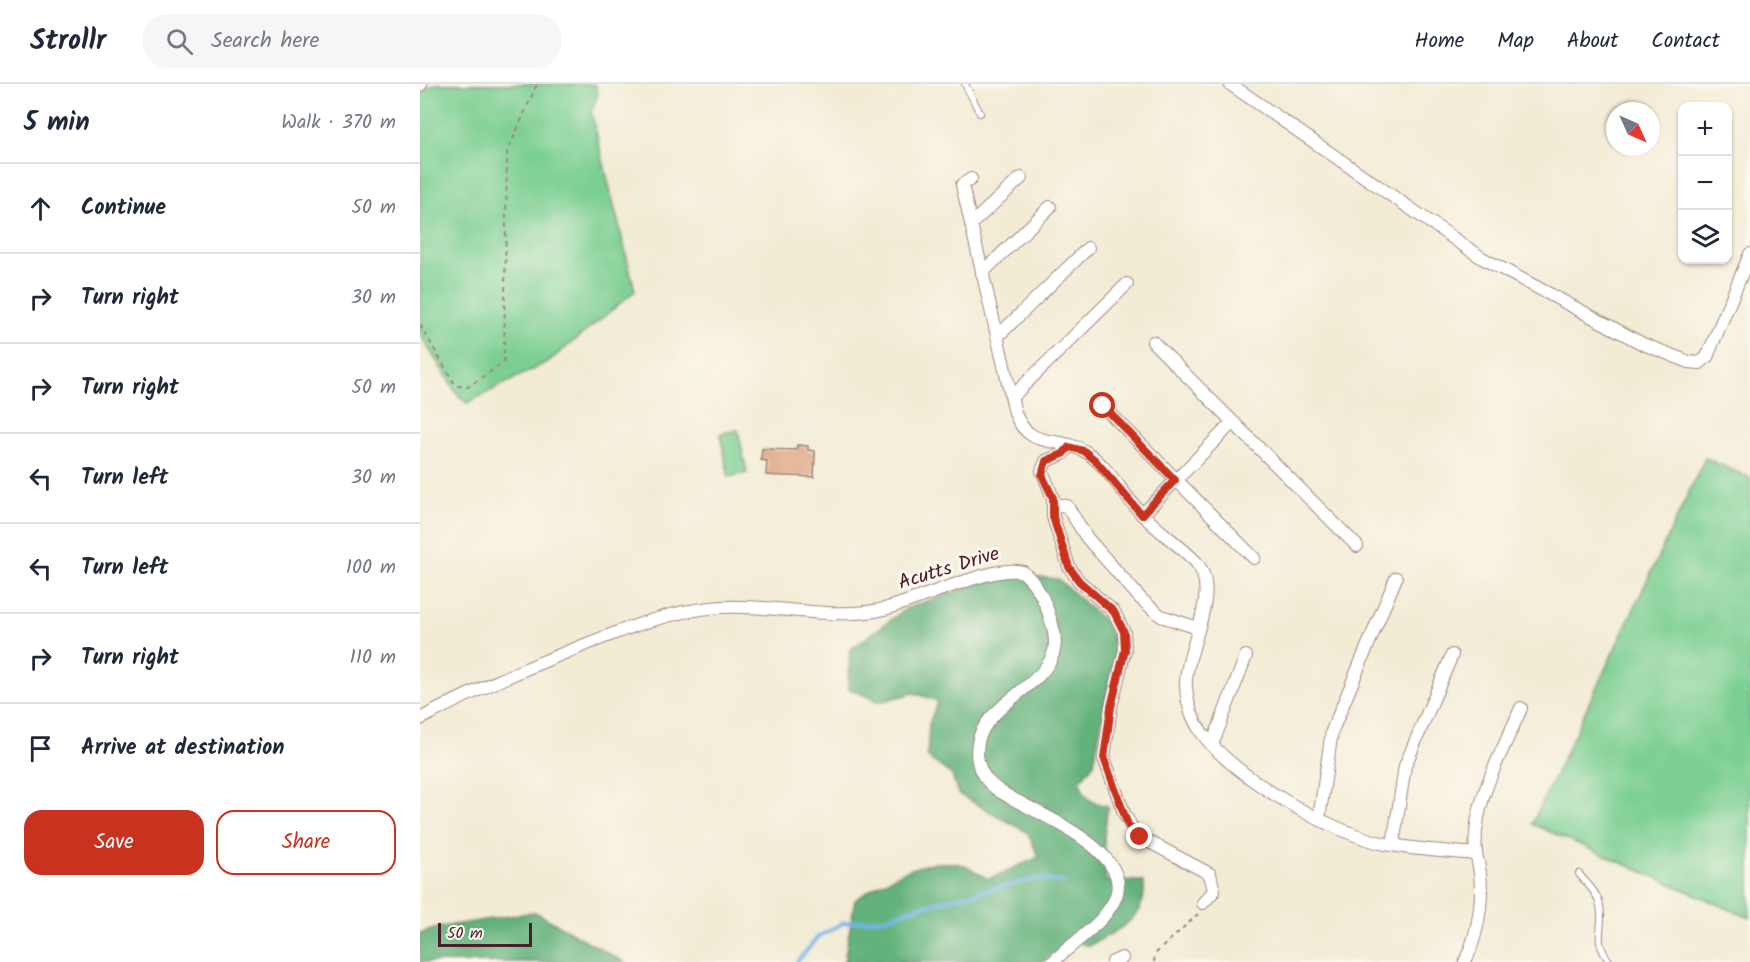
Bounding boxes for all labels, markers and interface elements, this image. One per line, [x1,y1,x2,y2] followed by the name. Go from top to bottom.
[142,14,562,68] search box
[30,19,106,64] text: Strollr
[211,24,320,59] text: Search here
[163,25,196,58] icon: search
[1415,25,1464,58] text: Home
[1497,25,1534,58] text: Map
[1567,25,1618,58] text: About
[1651,25,1720,58] text: Contact
[24,102,90,144] text: 5 min
[1606,102,1660,156] north arrow
[1678,102,1732,264] map controls
[1678,102,1732,156] button: +
[281,107,396,139] text: Walk · 370 m
[1678,156,1732,210] button: −
[81,191,166,226] text: Continue
[24,192,57,225] icon: ahead
[351,192,396,224] text: 50 m
[1678,210,1732,264] button: layers
[81,281,179,316] text: Turn right
[24,282,57,315] icon: right
[351,282,396,314] text: 30 m
[81,371,179,406] text: Turn right
[24,372,57,405] icon: right
[351,372,396,404] text: 50 m
[1089,392,1115,418] route start
[81,461,168,496] text: Turn left
[24,462,57,495] icon: left
[351,462,396,494] text: 30 m
[894,538,1004,600] street label: Acutts Drive
[81,551,168,586] text: Turn left
[24,552,57,585] icon: left
[346,552,396,584] text: 100 m
[81,641,179,676] text: Turn right
[24,642,57,675] icon: right
[350,642,396,674] text: 110 m
[81,731,284,766] text: Arrive at destination
[24,732,57,765] icon: arrive
[24,810,204,875] button: Save
[216,810,396,875] button: Share
[1126,823,1152,849] route end
[438,920,532,948] scale bar
[447,921,483,946] text: 50 m

